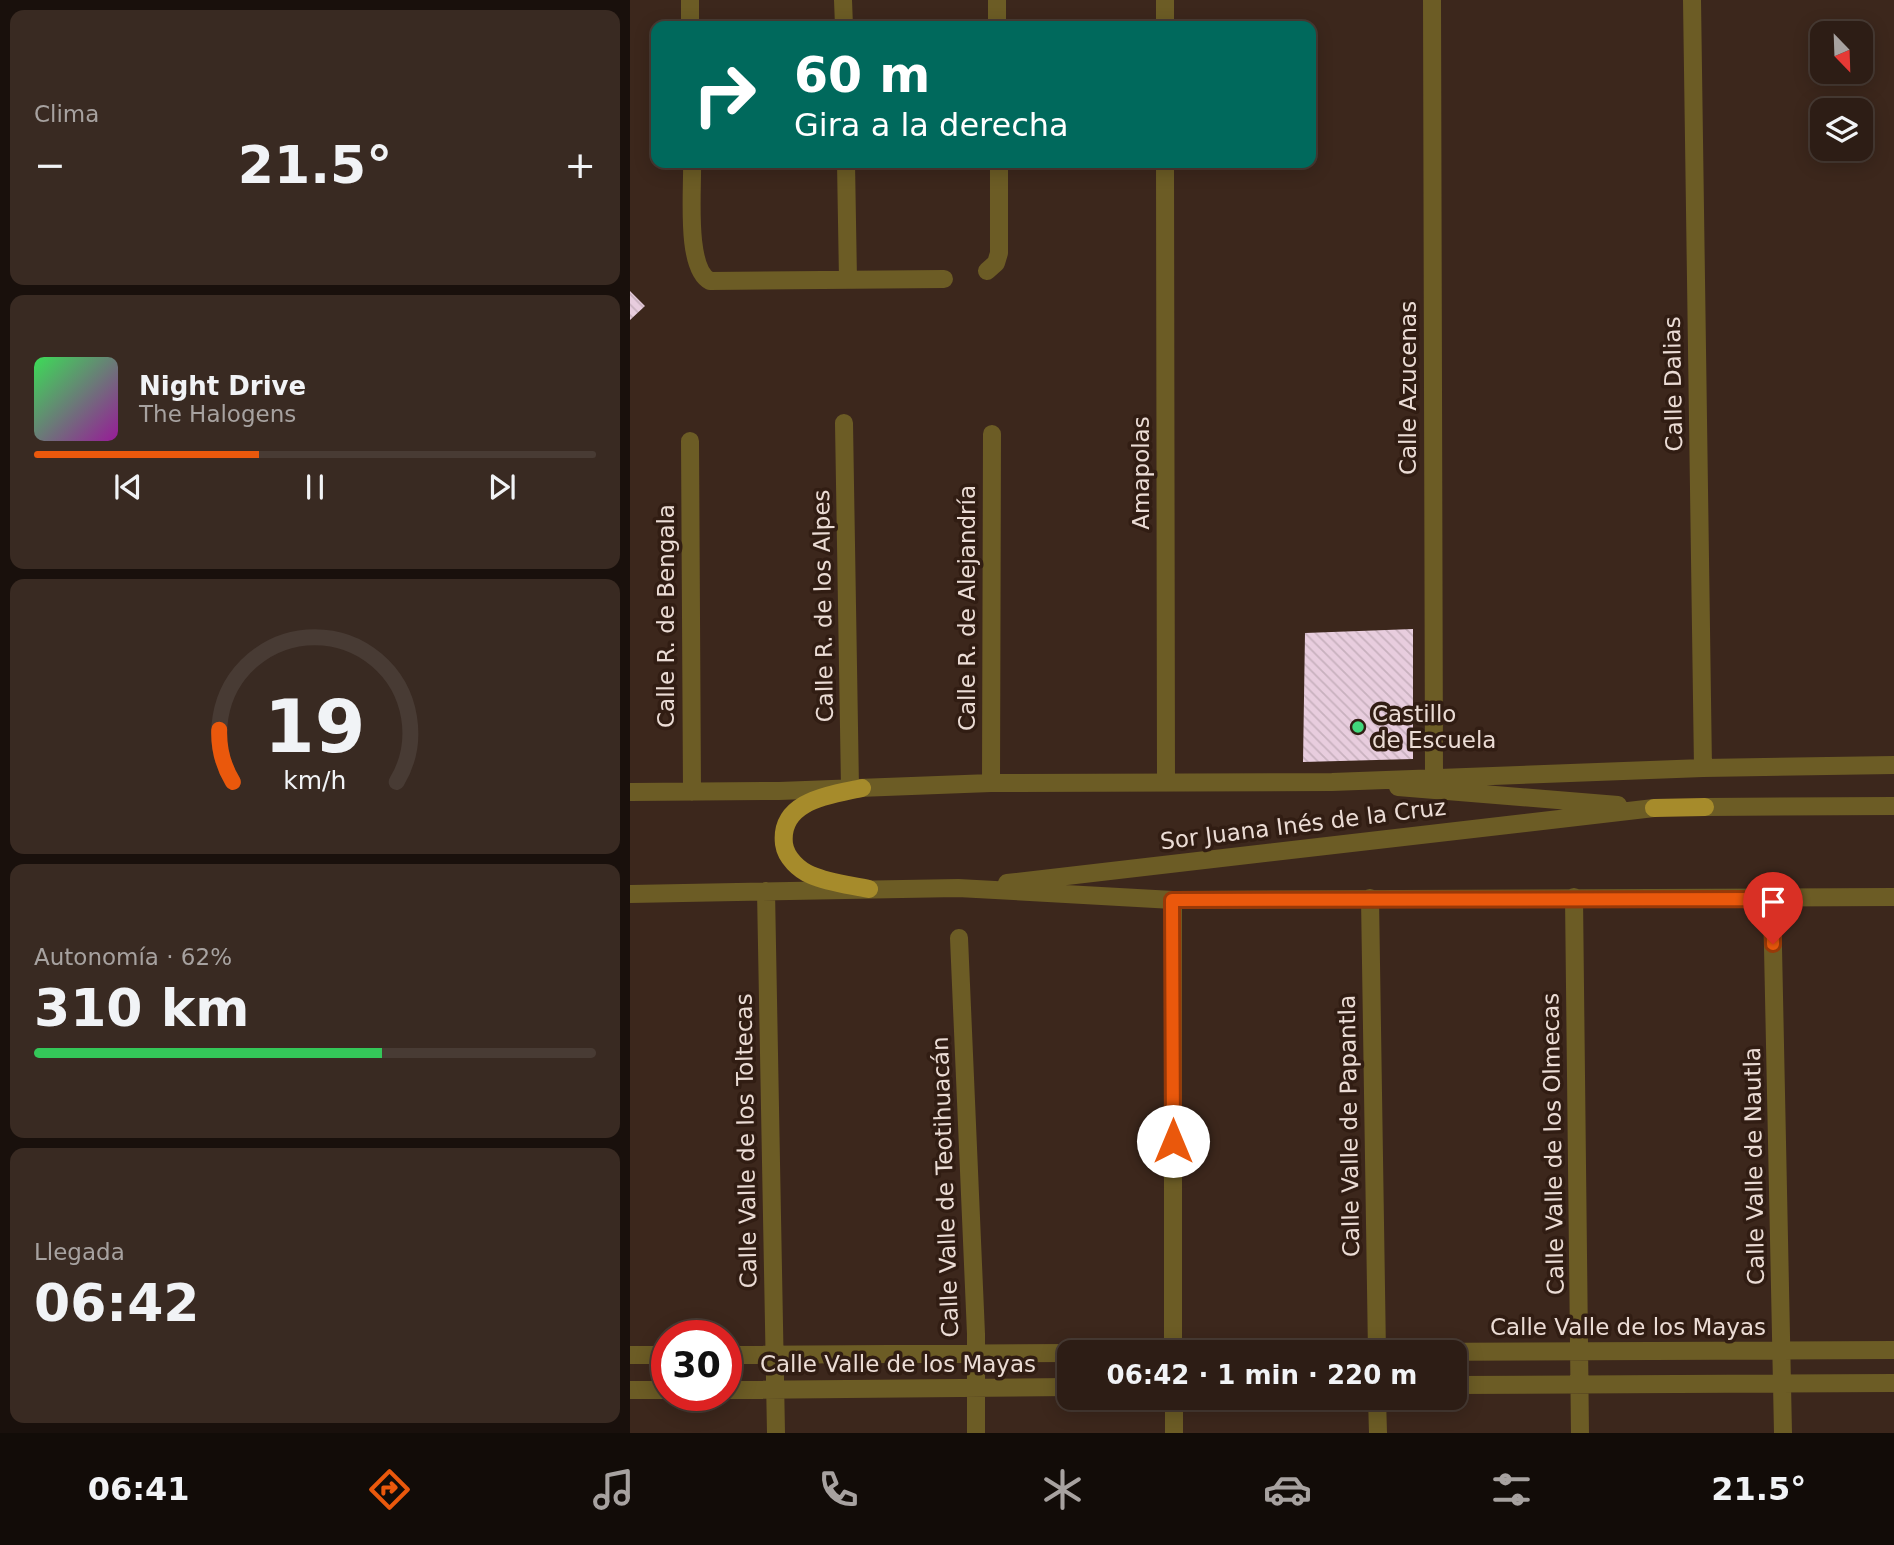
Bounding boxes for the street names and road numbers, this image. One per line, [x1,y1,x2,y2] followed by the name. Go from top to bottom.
[1395,301,1421,475] street label: Calle Azucenas
[1659,316,1687,452] street label: Calle Dalias
[1128,416,1154,530] street label: Amapolas
[954,485,980,731] street label: Calle R. de Alejandría
[808,489,838,723] street label: Calle R. de los Alpes
[653,504,679,728] street label: Calle R. de Bengala
[1159,794,1447,854] street label: Sor Juana Inés de la Cruz
[730,993,762,1289] street label: Calle Valle de los Toltecas
[1537,993,1569,1295] street label: Calle Valle de los Olmecas
[1334,995,1364,1257] street label: Calle Valle de Papantla
[927,1036,963,1338] street label: Calle Valle de Teotihuacán
[1739,1047,1769,1285] street label: Calle Valle de Nautla
[1490,1314,1766,1340] street label: Calle Valle de los Mayas
[760,1351,1036,1377] street label: Calle Valle de los Mayas

